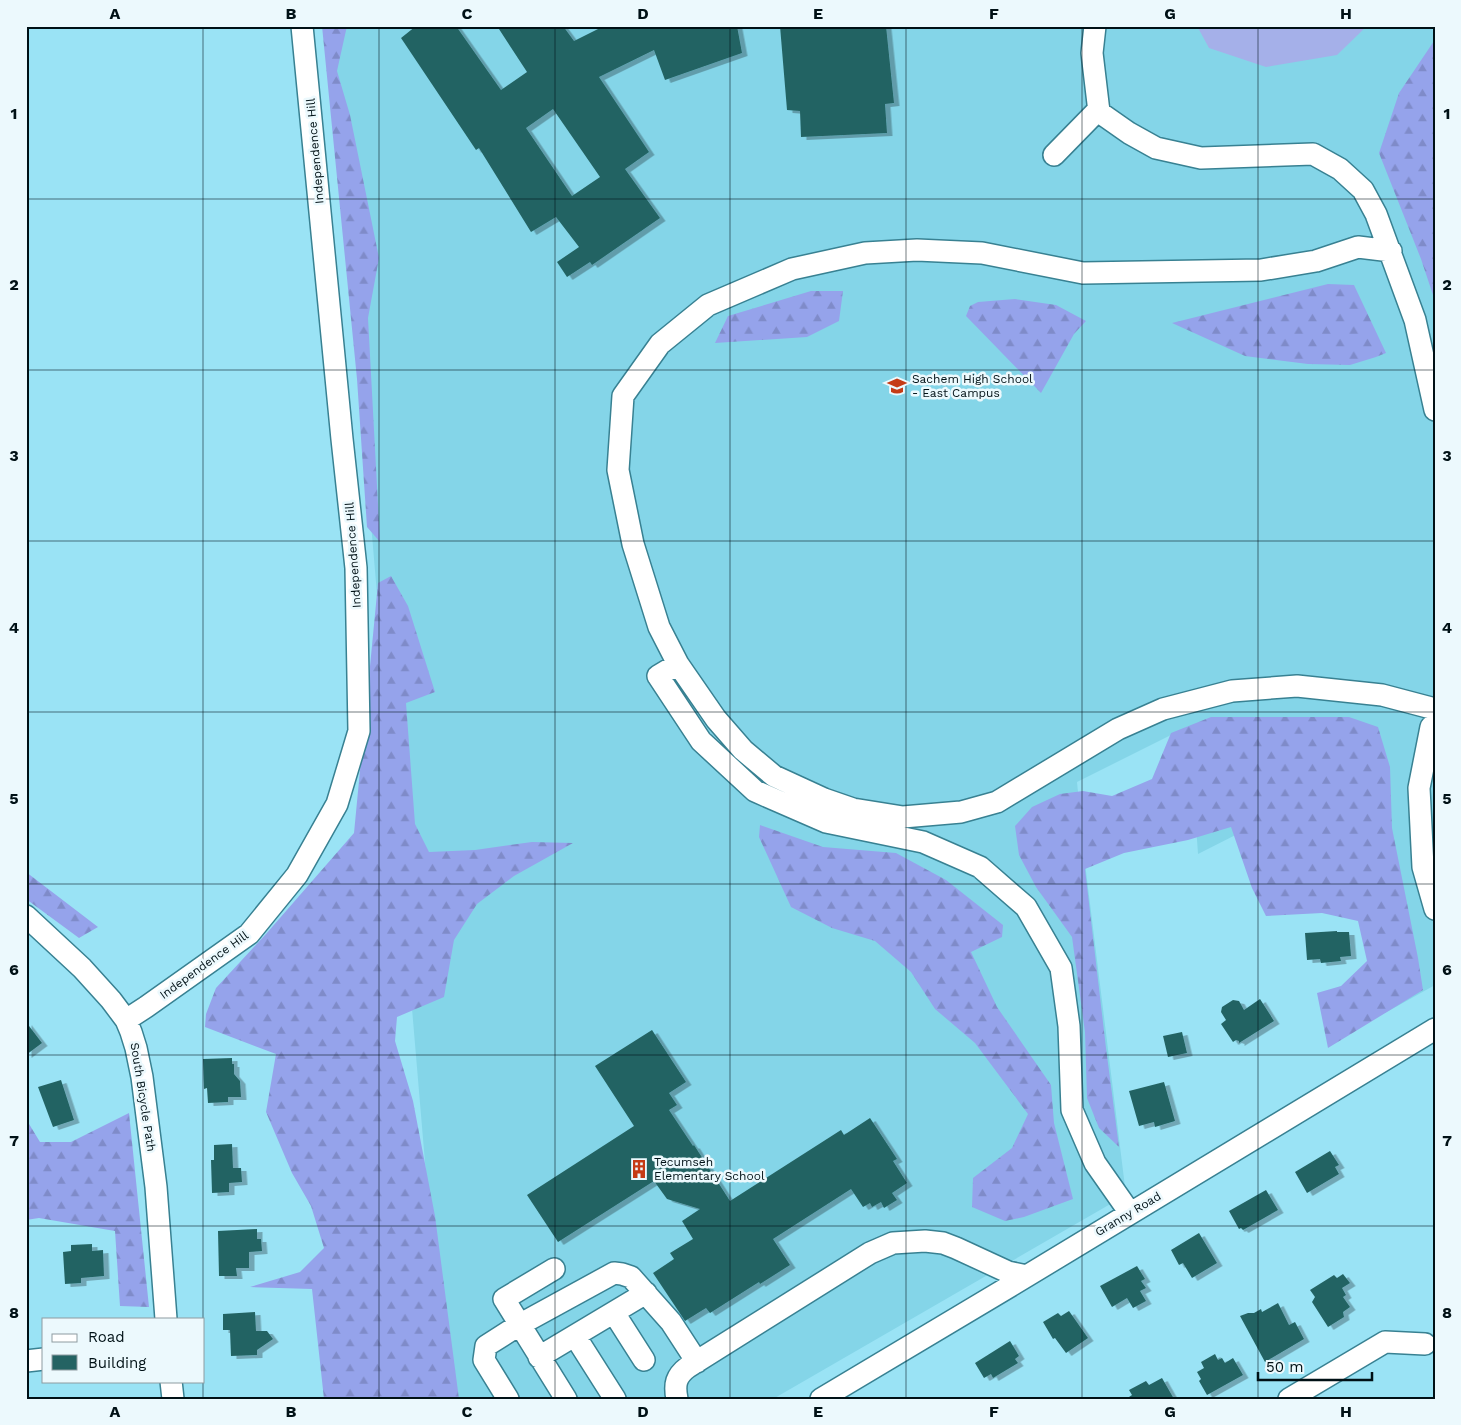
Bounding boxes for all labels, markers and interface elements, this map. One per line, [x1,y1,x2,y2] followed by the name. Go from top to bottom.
[110,4,121,23] text: A
[286,4,297,23] text: B
[462,4,473,23] text: C
[637,4,649,23] text: D
[813,4,823,23] text: E
[989,4,999,23] text: F
[1164,4,1176,23] text: G
[1340,4,1352,23] text: H
[303,97,327,205] street label: Independence Hill
[11,104,17,123] text: 1
[1444,104,1450,123] text: 1
[9,275,19,294] text: 2
[1442,275,1452,294] text: 2
[912,372,1033,400] place label: Sachem High School - East Campus
[886,375,908,397] school or university icon: Sachem High School - East Campus
[9,446,19,465] text: 3
[1442,446,1452,465] text: 3
[342,501,364,608] street label: Independence Hill
[9,618,19,637] text: 4
[1442,618,1452,637] text: 4
[9,789,19,808] text: 5
[1442,789,1452,808] text: 5
[157,928,251,1002] street label: Independence Hill
[9,960,19,979] text: 6
[1442,960,1452,979] text: 6
[127,1041,159,1153] street label: South Bicycle Path
[9,1131,19,1150] text: 7
[1442,1131,1452,1150] text: 7
[654,1155,765,1183] place label: Tecumseh Elementary School
[628,1158,650,1180] building icon: Tecumseh Elementary School
[1093,1189,1163,1239] street label: Granny Road
[9,1303,19,1322] text: 8
[1442,1303,1452,1322] text: 8
[42,1318,205,1382] legend
[88,1328,125,1346] text: Road
[1258,1350,1372,1382] scale bar
[88,1354,146,1372] text: Building
[1266,1358,1303,1376] text: 50 m
[110,1402,121,1421] text: A
[286,1402,297,1421] text: B
[462,1402,473,1421] text: C
[637,1402,649,1421] text: D
[813,1402,823,1421] text: E
[989,1402,999,1421] text: F
[1164,1402,1176,1421] text: G
[1340,1402,1352,1421] text: H

